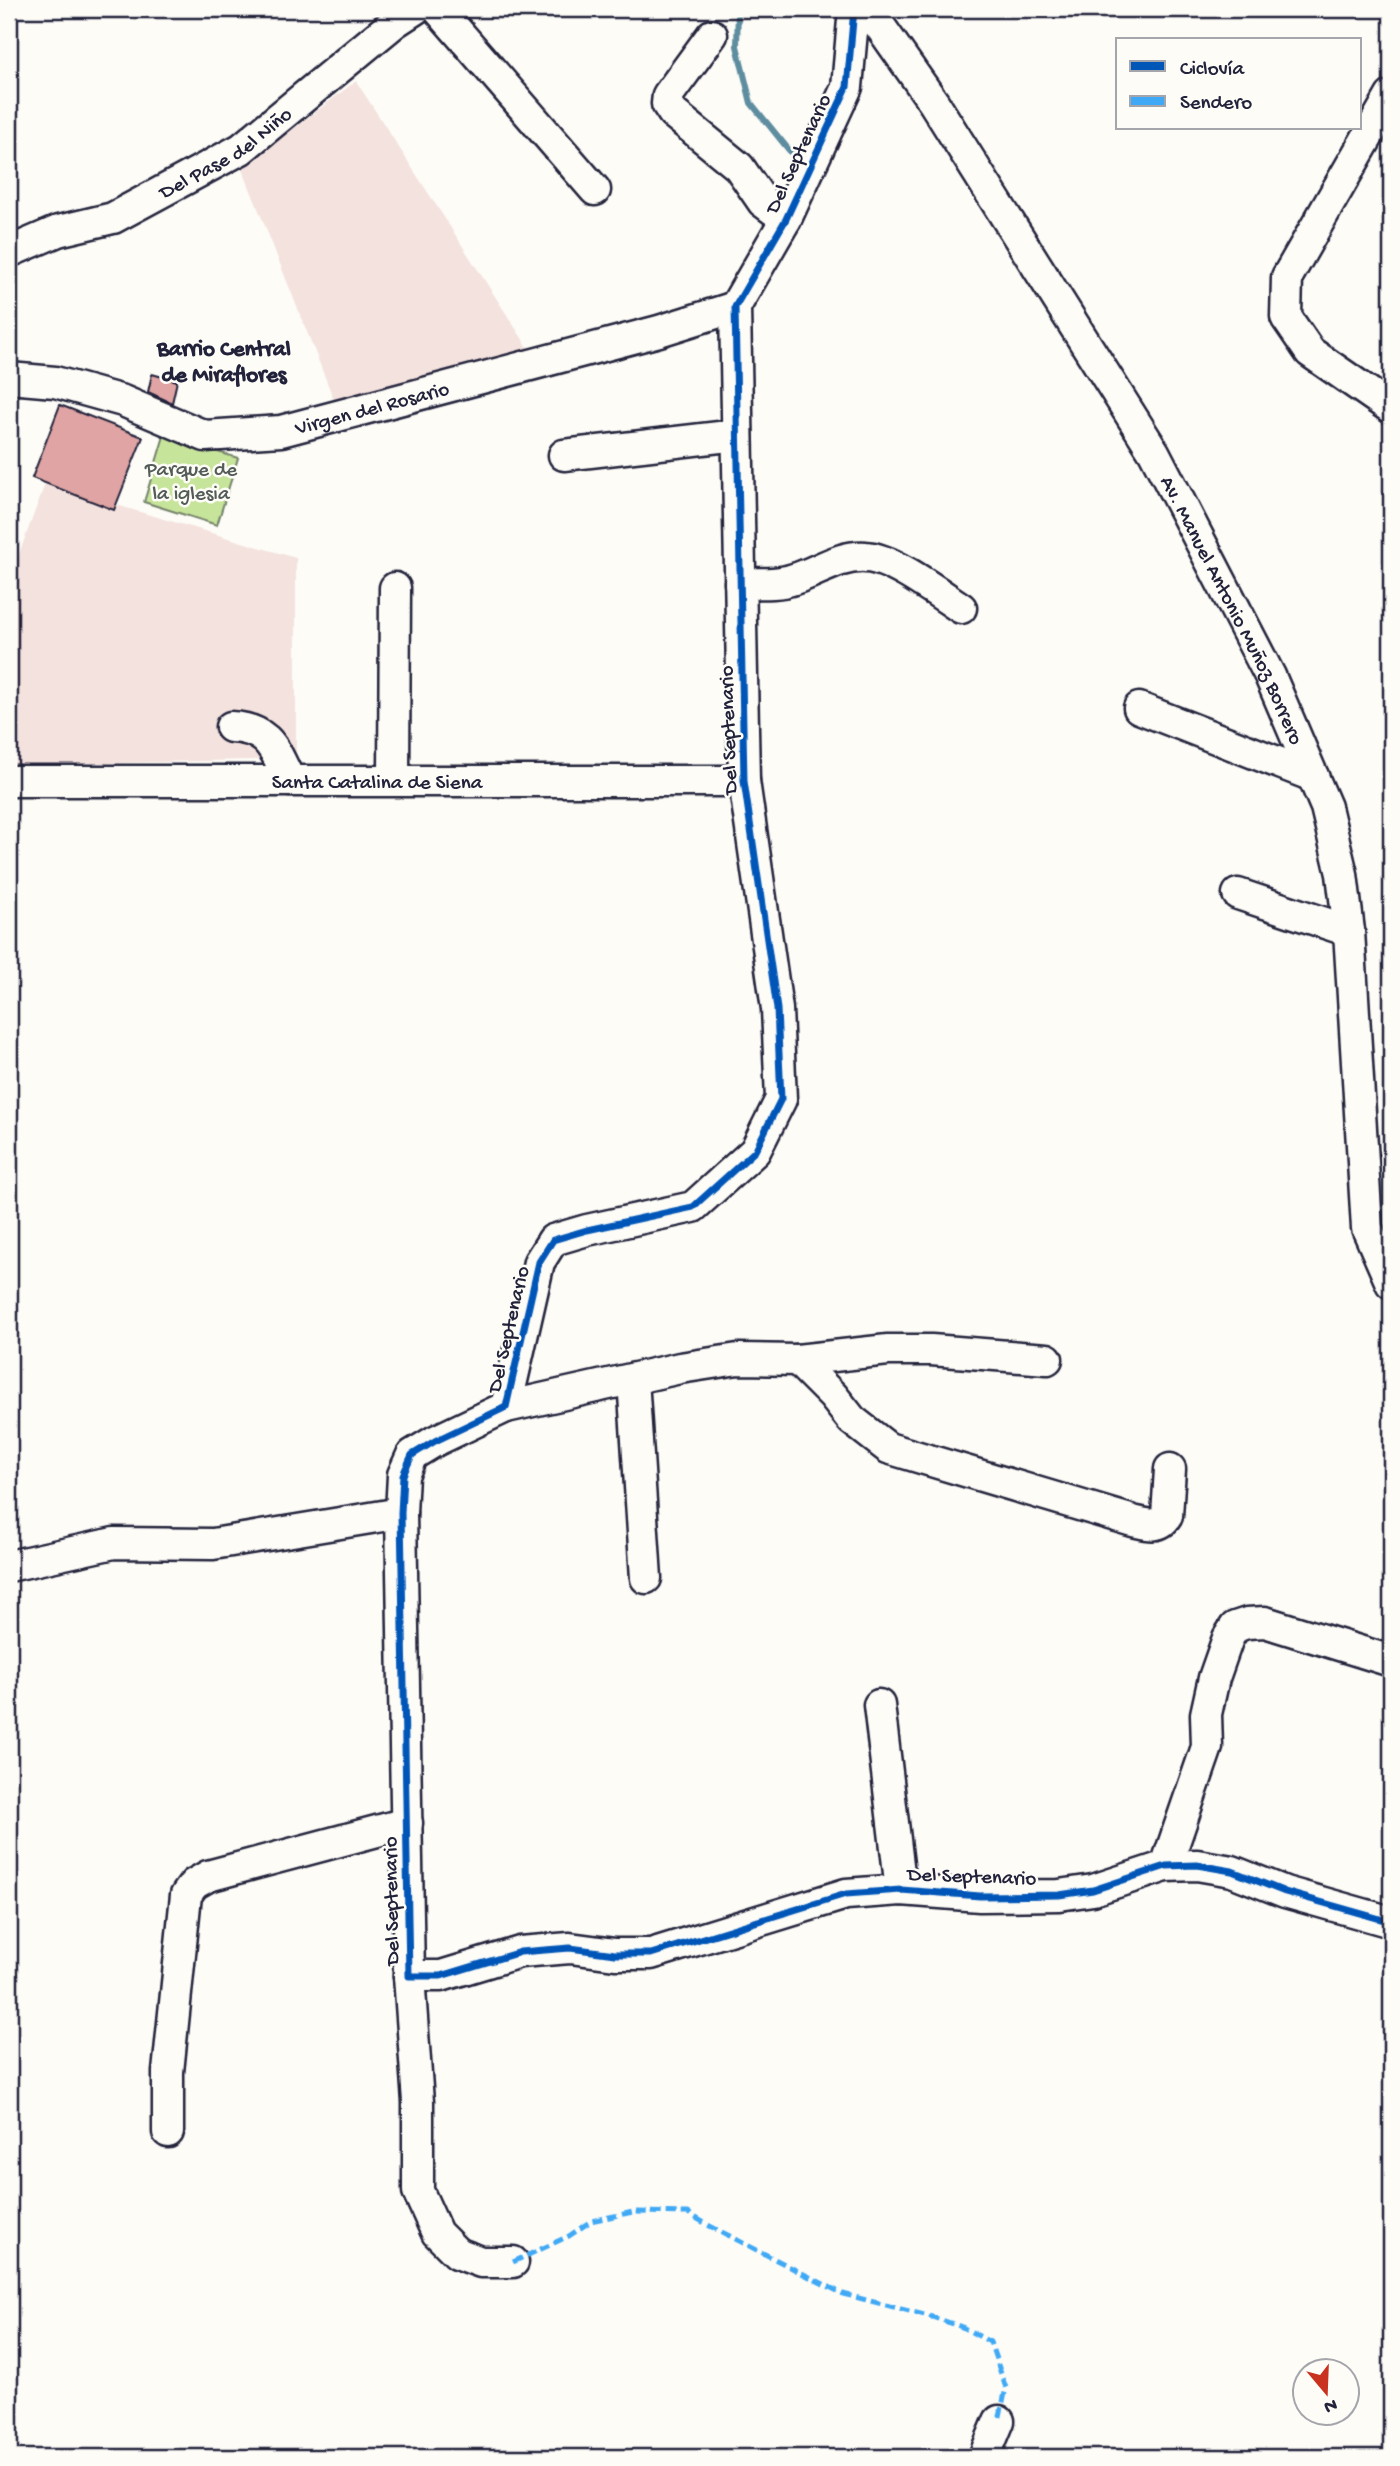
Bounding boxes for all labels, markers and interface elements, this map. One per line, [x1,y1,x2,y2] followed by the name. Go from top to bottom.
[1116,38,1362,130] legend
[1180,58,1245,83] text: Ciclovía
[761,91,839,220] street label: Del Septenario
[1180,92,1252,117] text: Sendero
[154,103,298,208] street label: Del Pase del Niño
[156,337,291,390] district label: Barrio Central de Miraflores
[292,378,453,443] street label: Virgen del Rosario
[144,459,238,508] park label: Parque de la iglesia
[1153,473,1307,750] street label: Av. Manuel Antonio Muñoz Borrero
[716,665,745,797] street label: Del Septenario
[272,772,484,797] street label: Santa Catalina de Siena
[483,1264,537,1397] street label: Del Septenario
[380,1836,407,1968] street label: Del Septenario
[905,1864,1037,1893] street label: Del Septenario
[1292,2358,1362,2428] north arrow
[1321,2392,1340,2418] text: N

